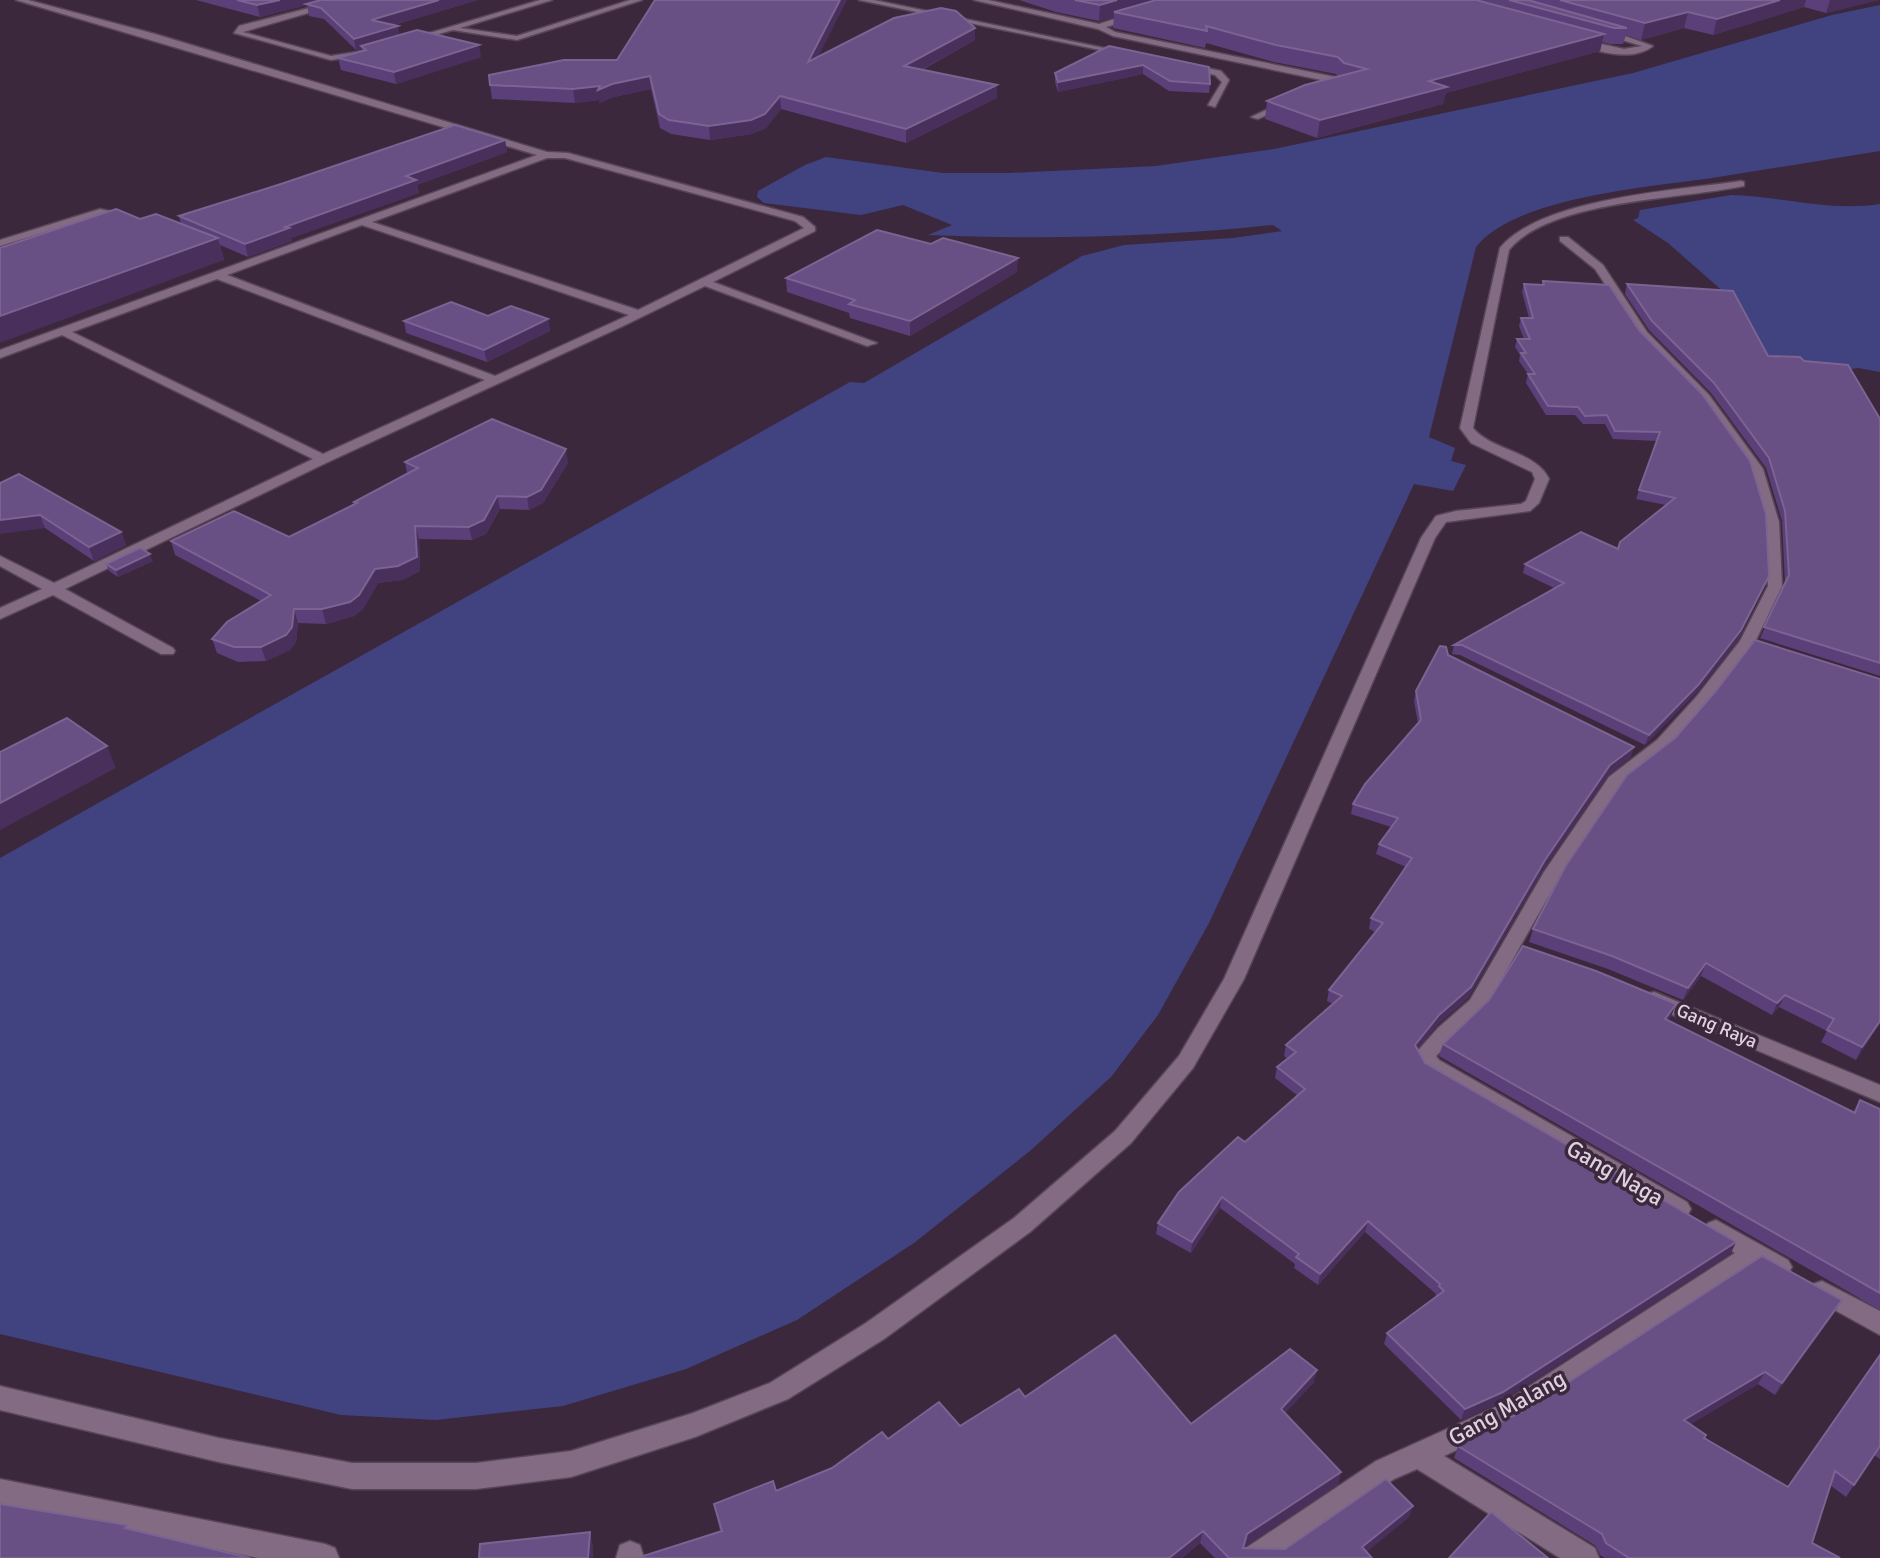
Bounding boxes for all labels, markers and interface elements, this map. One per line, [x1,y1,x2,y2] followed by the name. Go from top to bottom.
[1673,998,1761,1054] street label: Gang Raya
[1561,1134,1669,1212] street label: Gang Naga
[1443,1364,1571,1452] street label: Gang Malang

